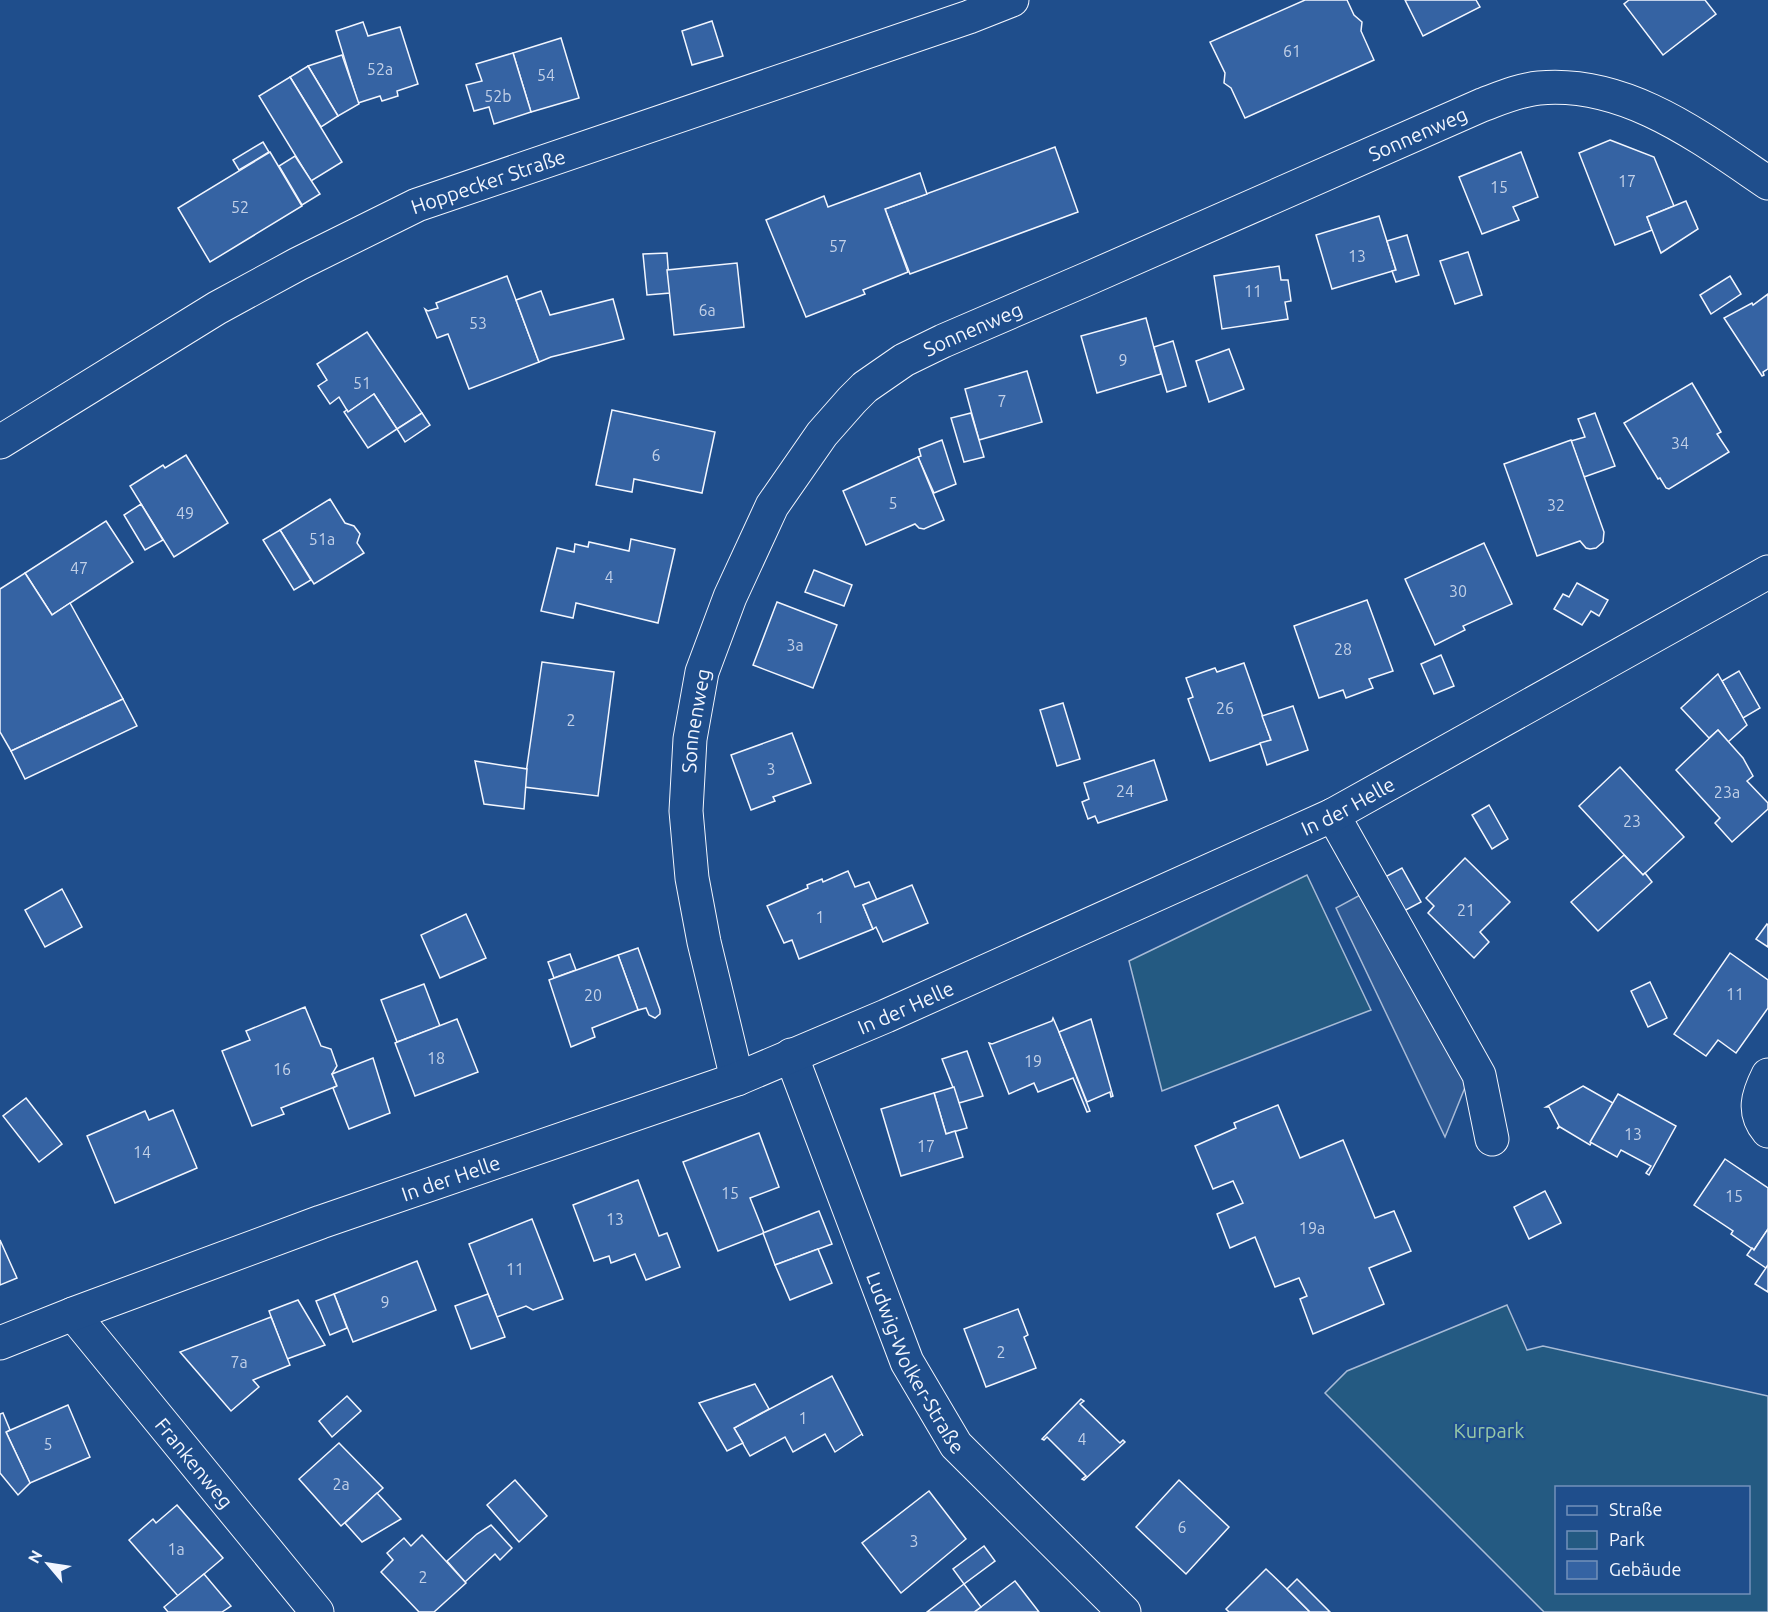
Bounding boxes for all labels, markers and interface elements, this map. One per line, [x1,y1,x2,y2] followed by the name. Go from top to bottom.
[1283,42,1301,60] house number: 61
[367,60,393,78] house number: 52a
[537,66,555,84] house number: 54
[484,87,512,105] house number: 52b
[1365,102,1471,165] street label: Sonnenweg
[408,144,568,218] street label: Hoppecker Straße
[1618,172,1636,190] house number: 17
[1490,178,1508,196] house number: 15
[231,198,249,216] house number: 52
[829,237,847,255] house number: 57
[1348,247,1366,265] house number: 13
[1244,282,1262,300] house number: 11
[919,297,1025,360] street label: Sonnenweg
[698,301,716,319] house number: 6a
[469,314,487,332] house number: 53
[1118,351,1128,369] house number: 9
[353,374,371,392] house number: 51
[997,392,1007,410] house number: 7
[1671,434,1689,452] house number: 34
[651,446,661,464] house number: 6
[888,494,898,512] house number: 5
[1547,496,1565,514] house number: 32
[176,504,194,522] house number: 49
[309,530,335,548] house number: 51a
[70,559,88,577] house number: 47
[604,568,614,586] house number: 4
[1449,582,1467,600] house number: 30
[786,636,804,654] house number: 3a
[1334,640,1352,658] house number: 28
[677,667,714,774] street label: Sonnenweg
[1216,699,1234,717] house number: 26
[566,711,576,729] house number: 2
[766,760,776,778] house number: 3
[1297,772,1398,839] street label: In der Helle
[1116,782,1134,800] house number: 24
[1714,783,1740,801] house number: 23a
[1623,812,1641,830] house number: 23
[1457,901,1475,919] house number: 21
[815,908,825,926] house number: 1
[854,976,957,1038] street label: In der Helle
[1726,985,1744,1003] house number: 11
[584,986,602,1004] house number: 20
[427,1049,445,1067] house number: 18
[1024,1052,1042,1070] house number: 19
[273,1060,291,1078] house number: 16
[1624,1125,1642,1143] house number: 13
[917,1137,935,1155] house number: 17
[133,1143,151,1161] house number: 14
[398,1150,503,1205] street label: In der Helle
[721,1184,739,1202] house number: 15
[1725,1187,1743,1205] house number: 15
[606,1210,624,1228] house number: 13
[1299,1219,1325,1237] house number: 19a
[506,1260,524,1278] house number: 11
[862,1268,969,1458] street label: Ludwig-Wolker-Straße
[380,1293,390,1311] house number: 9
[996,1343,1006,1361] house number: 2
[230,1353,248,1371] house number: 7a
[798,1409,808,1427] house number: 1
[151,1413,238,1512] street label: Frankenweg
[1454,1419,1524,1442] park label: Kurpark
[1077,1430,1087,1448] house number: 4
[43,1435,53,1453] house number: 5
[332,1475,350,1493] house number: 2a
[1555,1486,1750,1594] legend
[1609,1499,1662,1519] text: Straße
[1177,1518,1187,1536] house number: 6
[1609,1529,1645,1549] text: Park
[909,1532,919,1550] house number: 3
[18,1534,78,1594] north arrow
[167,1540,185,1558] house number: 1a
[24,1547,46,1566] text: N
[1609,1559,1681,1579] text: Gebäude
[418,1568,428,1586] house number: 2

